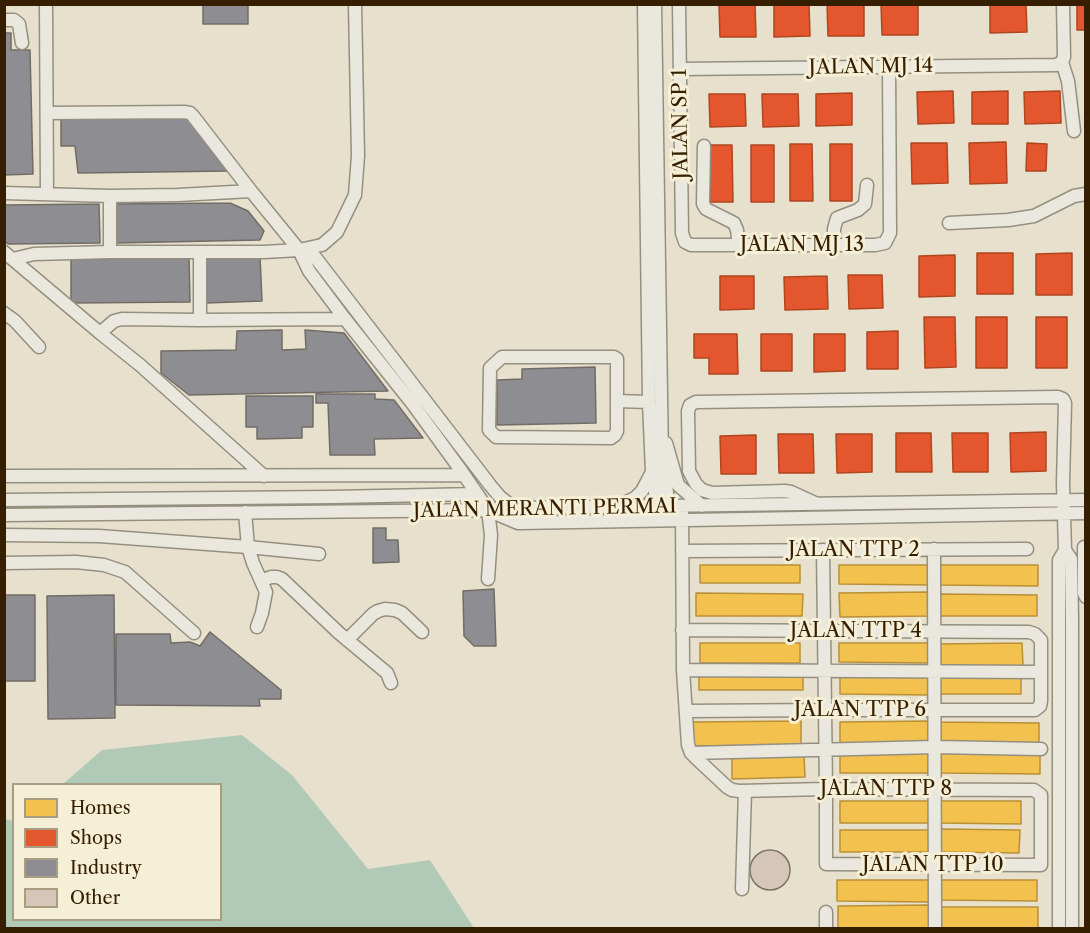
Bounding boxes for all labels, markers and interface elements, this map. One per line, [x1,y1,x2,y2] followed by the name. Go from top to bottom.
[809,54,933,80] street label: JALAN MJ 14
[668,68,694,180] street label: JALAN SP 1
[740,233,864,257] street label: JALAN MJ 13
[413,495,677,523] street label: JALAN MERANTI PERMAI
[788,538,920,562] street label: JALAN TTP 2
[790,619,922,643] street label: JALAN TTP 4
[794,698,926,722] street label: JALAN TTP 6
[820,777,952,801] street label: JALAN TTP 8
[12,783,222,921] legend
[70,797,131,819] text: Homes
[70,827,122,849] text: Shops
[862,853,1004,877] street label: JALAN TTP 10
[70,857,142,879] text: Industry
[70,887,120,909] text: Other

